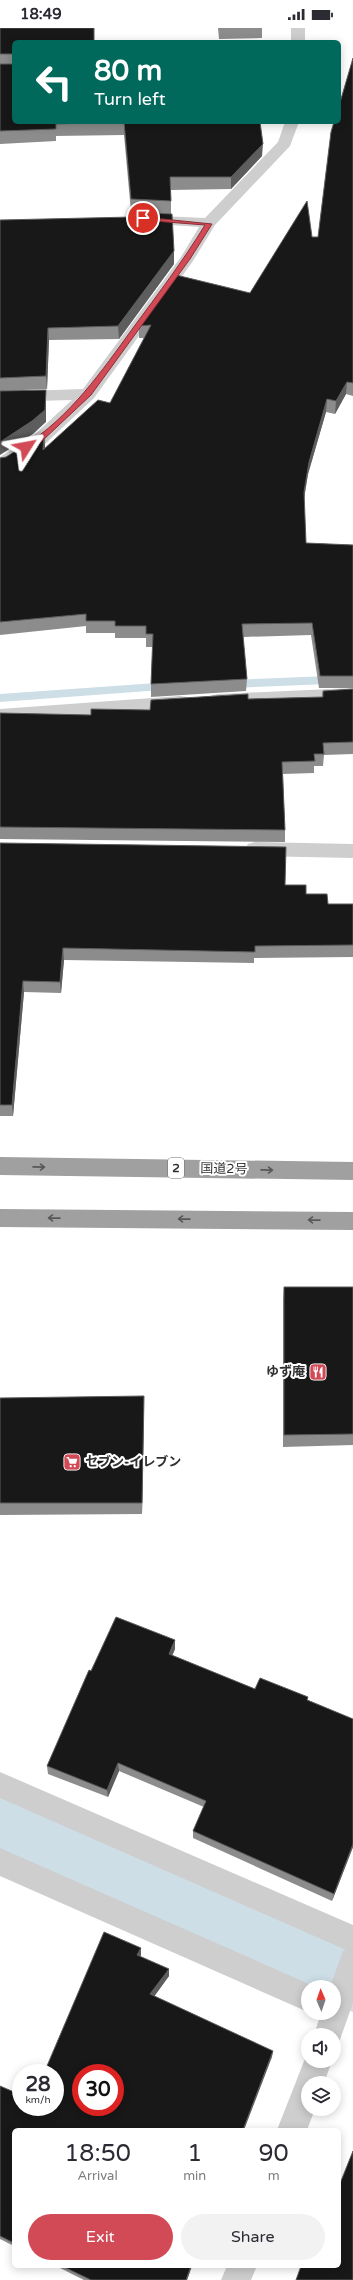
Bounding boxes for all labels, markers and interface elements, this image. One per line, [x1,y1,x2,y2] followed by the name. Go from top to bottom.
[20,5,62,23] text: 18:49
[94,54,162,88] text: 80 m
[28,56,80,108] icon: left
[94,88,166,110] text: Turn left
[126,201,160,235] pin
[132,207,154,229] icon: arrive
[5,426,47,468] position arrow
[168,1158,184,1178] road number: 2
[200,1161,248,1177] street label: 国道2号
[32,1163,45,1170] one-way arrow
[260,1166,273,1173] one-way arrow
[48,1214,61,1222] one-way arrow
[178,1215,191,1223] one-way arrow
[308,1216,321,1224] one-way arrow
[308,1362,328,1382] restaurant icon: ゆず庵
[266,1364,305,1380] place label: ゆず庵
[62,1452,82,1472] supermarket icon: セブン-イレブン
[85,1454,181,1470] place label: セブン-イレブン
[301,1980,341,2020] north arrow
[301,1980,341,2116] map controls
[301,2028,341,2068] button: sound
[72,2064,124,2116] speed limit sign: 30
[25,2073,51,2097] text: 28
[301,2076,341,2116] button: layers
[25,2094,51,2106] text: km/h
[64,2139,131,2168] text: 18:50
[187,2139,202,2168] text: 1
[259,2139,289,2168] text: 90
[77,2168,118,2184] text: Arrival
[183,2168,206,2184] text: min
[268,2168,280,2184] text: m
[28,2214,173,2260] button: Exit
[181,2214,325,2260] button: Share

